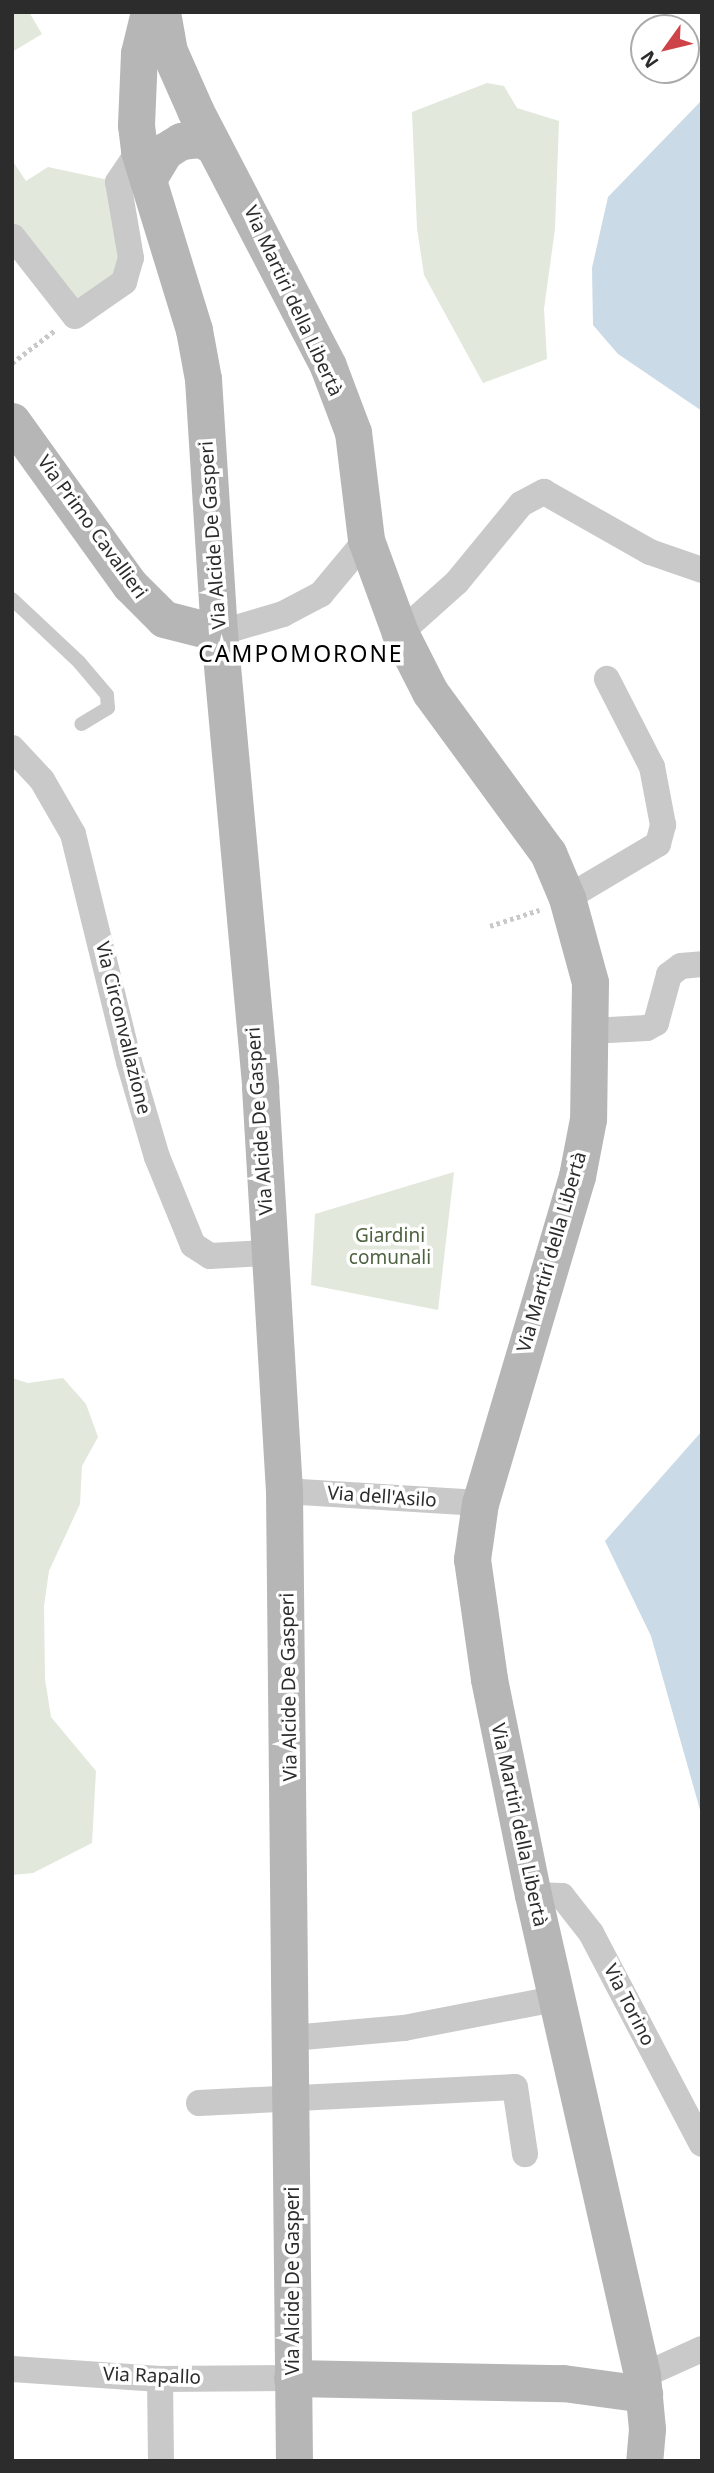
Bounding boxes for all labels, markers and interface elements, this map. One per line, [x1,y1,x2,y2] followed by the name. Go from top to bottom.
[630,14,700,84] north arrow
[634,46,664,73] text: N
[239,202,347,400] street label: Via Martiri della Libertà
[195,440,231,630] street label: Via Alcide De Gasperi
[32,451,152,603] street label: Via Primo Cavallieri
[200,639,402,667] district label: CAMPOMORONE
[91,939,155,1117] street label: Via Circonvallazione
[242,1026,278,1216] street label: Via Alcide De Gasperi
[512,1149,592,1355] street label: Via Martiri della Libertà
[349,1225,431,1269] park label: Giardini comunali
[327,1482,437,1512] street label: Via dell'Asilo
[276,1593,302,1781] street label: Via Alcide De Gasperi
[486,1721,552,1929] street label: Via Martiri della Libertà
[599,1960,659,2050] street label: Via Torino
[282,2187,304,2375] street label: Via Alcide De Gasperi
[103,2363,201,2389] street label: Via Rapallo

